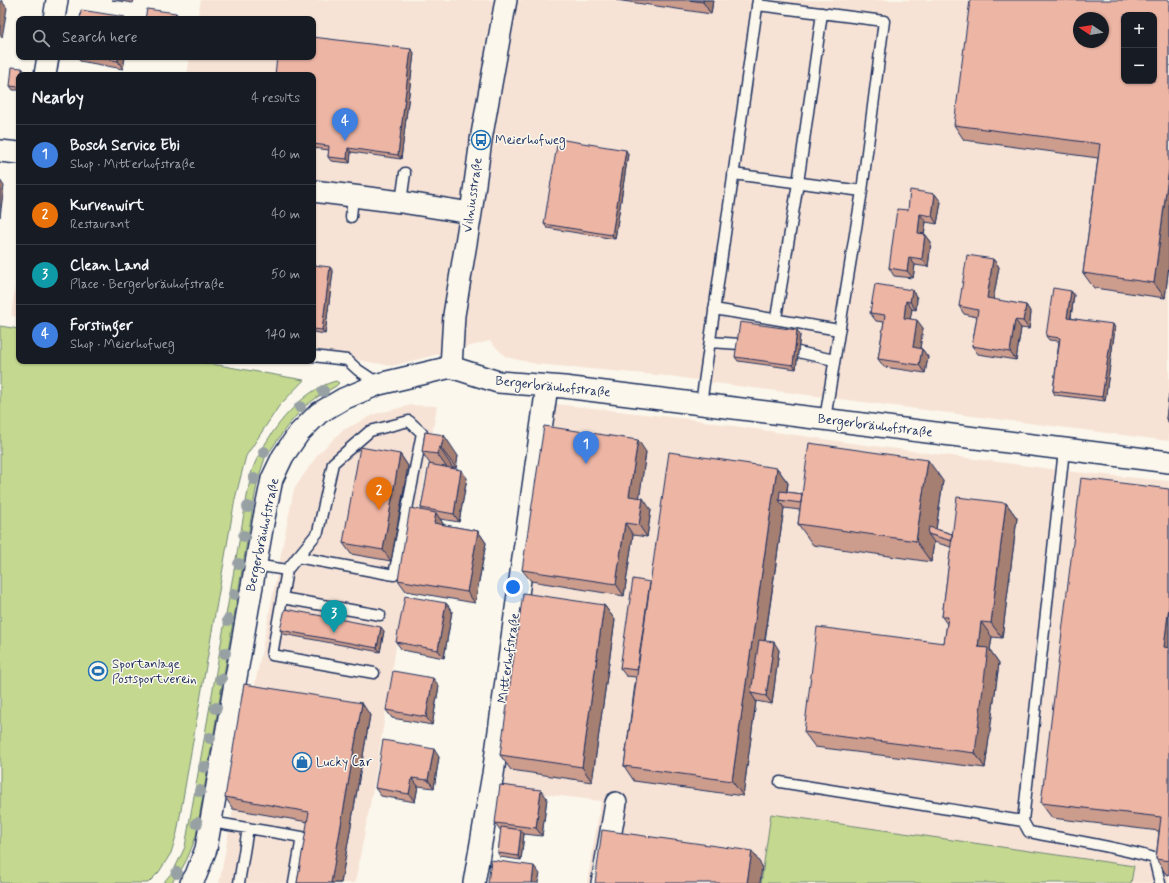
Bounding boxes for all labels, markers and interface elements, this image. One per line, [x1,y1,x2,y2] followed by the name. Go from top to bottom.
[1073,12,1109,48] north arrow
[1121,12,1157,84] map controls
[1121,12,1157,48] button: +
[16,16,316,60] search box
[30,27,52,49] icon: search
[62,28,138,48] text: Search here
[1121,48,1157,84] button: −
[32,87,84,109] text: Nearby
[251,90,300,107] text: 4 results
[332,108,358,141] pin: 4
[470,129,492,151] bus stop icon: Meierhofweg
[495,132,566,150] place label: Meierhofweg
[70,136,180,156] text: Bosch Service Ebi
[42,146,48,163] text: 1
[271,146,300,163] text: 40 m
[70,156,195,173] text: Shop · Mitterhofstraße
[459,156,487,234] street label: Vilniusstraße
[70,196,144,216] text: Kurvenwirt
[42,206,48,223] text: 2
[271,206,300,223] text: 40 m
[70,216,130,233] text: Restaurant
[70,256,149,276] text: Clean Land
[42,266,48,283] text: 3
[271,266,300,283] text: 50 m
[70,276,224,293] text: Place · Bergerbräuhofstraße
[70,316,133,336] text: Forstinger
[41,326,49,343] text: 4
[265,326,300,343] text: 140 m
[70,336,175,353] text: Shop · Meierhofweg
[494,372,611,402] street label: Bergerbräuhofstraße
[816,411,933,442] street label: Bergerbräuhofstraße
[573,431,599,464] pin: 1
[243,477,284,594] street label: Bergerbräuhofstraße
[366,477,392,510] pin: 2
[503,577,523,597] your location
[321,600,347,633] pin: 3
[494,612,524,704] street label: Mitterhofstraße
[112,656,197,688] place label: Sportanlage Postsportverein
[87,660,109,682] sports icon: Sportanlage Postsportverein
[291,751,313,773] shop icon: Lucky Car
[316,754,373,771] place label: Lucky Car

